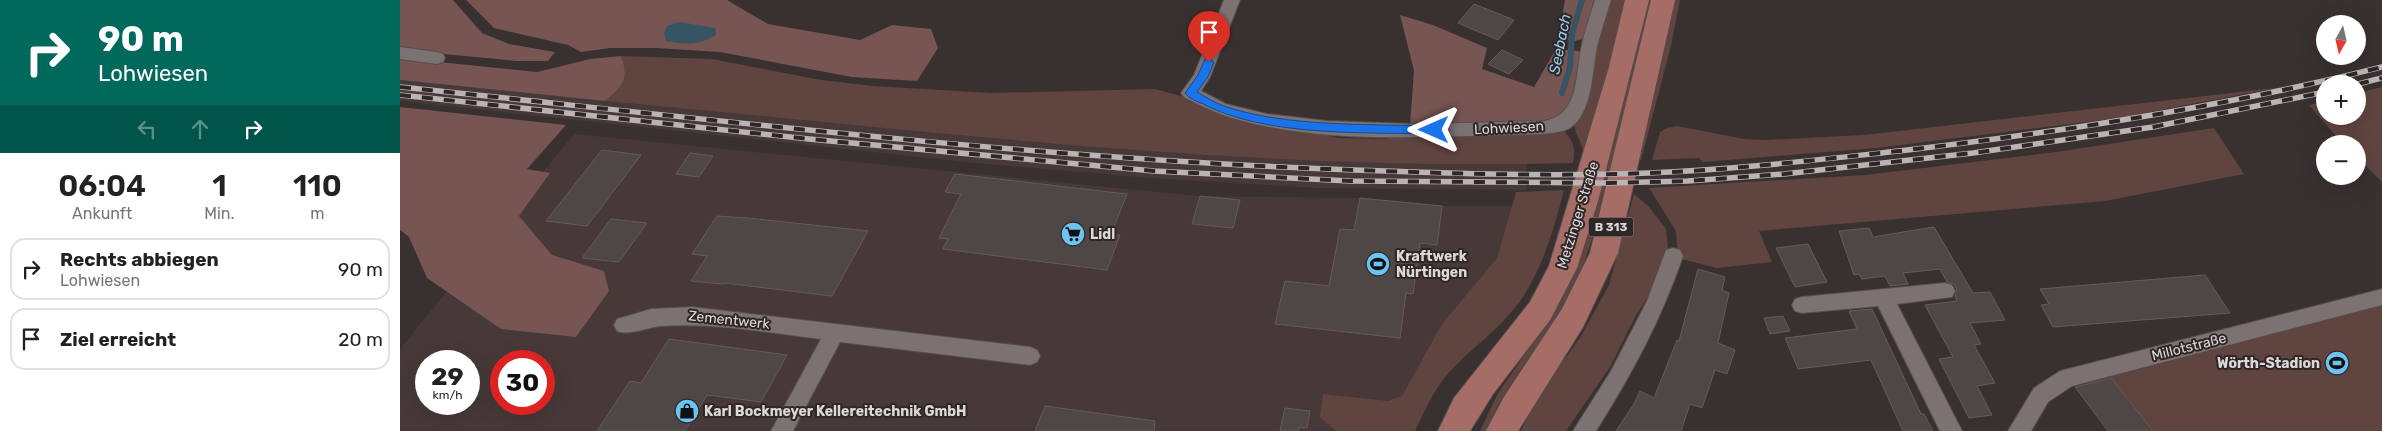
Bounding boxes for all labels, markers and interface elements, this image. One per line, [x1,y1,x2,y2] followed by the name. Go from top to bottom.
[1188,11,1230,62] pin
[1545,12,1575,76] water label: Seebach
[2316,15,2366,65] north arrow
[2316,15,2366,185] map controls
[98,18,184,60] text: 90 m
[1195,18,1223,46] icon: arrive
[15,20,80,85] icon: right
[98,60,208,87] text: Lohwiesen
[2316,75,2366,125] button: +
[1407,103,1459,155] position arrow
[133,115,161,143] icon: left
[186,115,214,143] icon: ahead
[239,115,267,143] icon: right
[1474,118,1544,138] street label: Lohwiesen
[2316,135,2366,185] button: −
[1554,159,1602,271] street label: Metzinger Straße
[58,168,146,204] text: 06:04
[212,168,227,204] text: 1
[293,168,342,204] text: 110
[72,204,132,223] text: Ankunft
[204,204,235,223] text: Min.
[310,204,324,223] text: m
[1588,218,1634,236] road number: B 313
[1060,221,1086,247] supermarket icon: Lidl
[1090,226,1115,243] place label: Lidl
[60,248,219,271] text: Rechts abbiegen
[1396,248,1468,281] place label: Kraftwerk Nürtingen
[1365,251,1391,277] sports icon: Kraftwerk Nürtingen
[17,255,45,283] icon: right
[338,258,383,281] text: 90 m
[60,271,140,290] text: Lohwiesen
[688,307,771,333] street label: Zementwerk
[17,325,45,353] icon: arrive
[60,328,176,351] text: Ziel erreicht
[338,328,383,351] text: 20 m
[2150,329,2228,364] street label: Millotstraße
[490,350,555,415] speed limit sign: 30
[2324,350,2350,376] sports icon: Wörth-Stadion
[2217,355,2320,372] place label: Wörth-Stadion
[431,362,464,391] text: 29
[433,388,462,402] text: km/h
[674,398,700,424] shop icon: Karl Bockmeyer Kellereitechnik GmbH
[704,403,967,420] place label: Karl Bockmeyer Kellereitechnik GmbH

